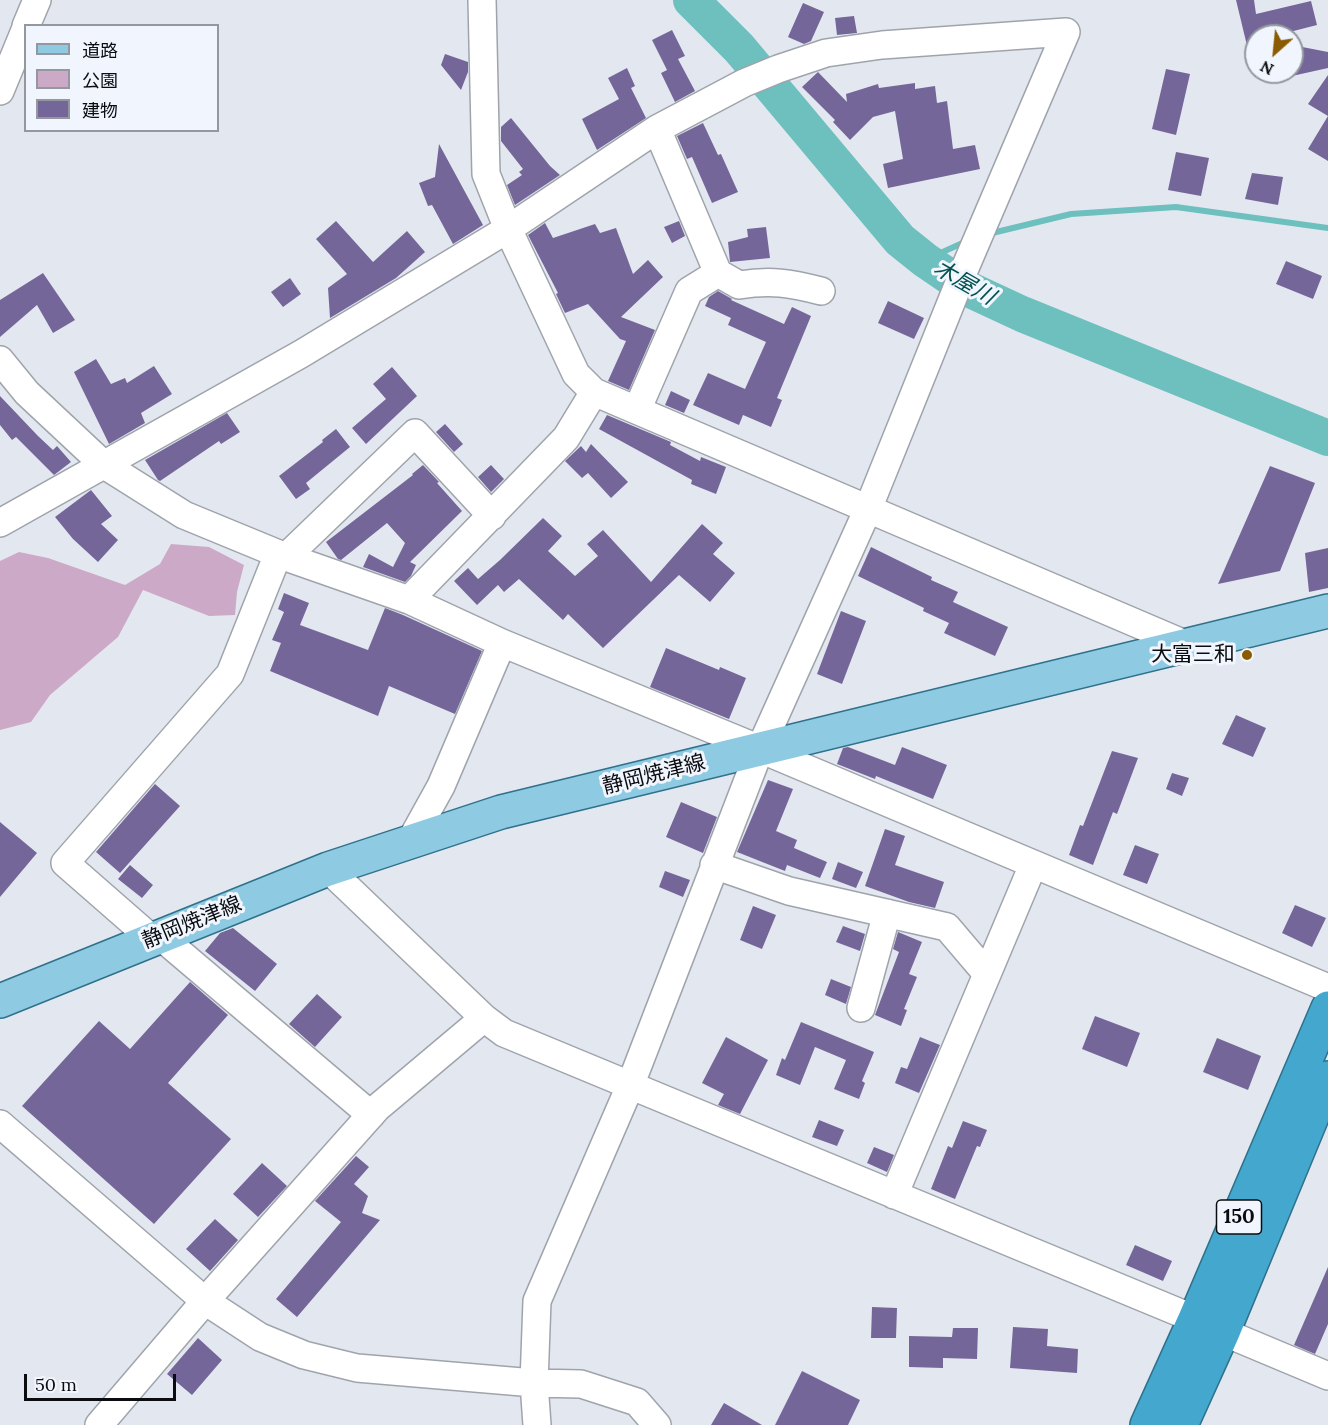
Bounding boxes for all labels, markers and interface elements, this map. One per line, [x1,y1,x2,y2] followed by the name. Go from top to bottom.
[24,24,219,132] legend
[1244,24,1304,84] north arrow
[82,39,118,62] text: 道路
[1257,57,1277,80] text: N
[82,69,118,92] text: 公園
[82,99,118,122] text: 建物
[929,255,999,311] water label: 木屋川
[1151,642,1235,668] place label: 大富三和
[1240,648,1254,662] marker: 大富三和
[600,750,708,800] street label: 静岡焼津線
[139,892,245,954] street label: 静岡焼津線
[1216,1200,1262,1234] road number: 150
[27,1362,178,1400] scale bar
[35,1373,77,1396] text: 50 m

